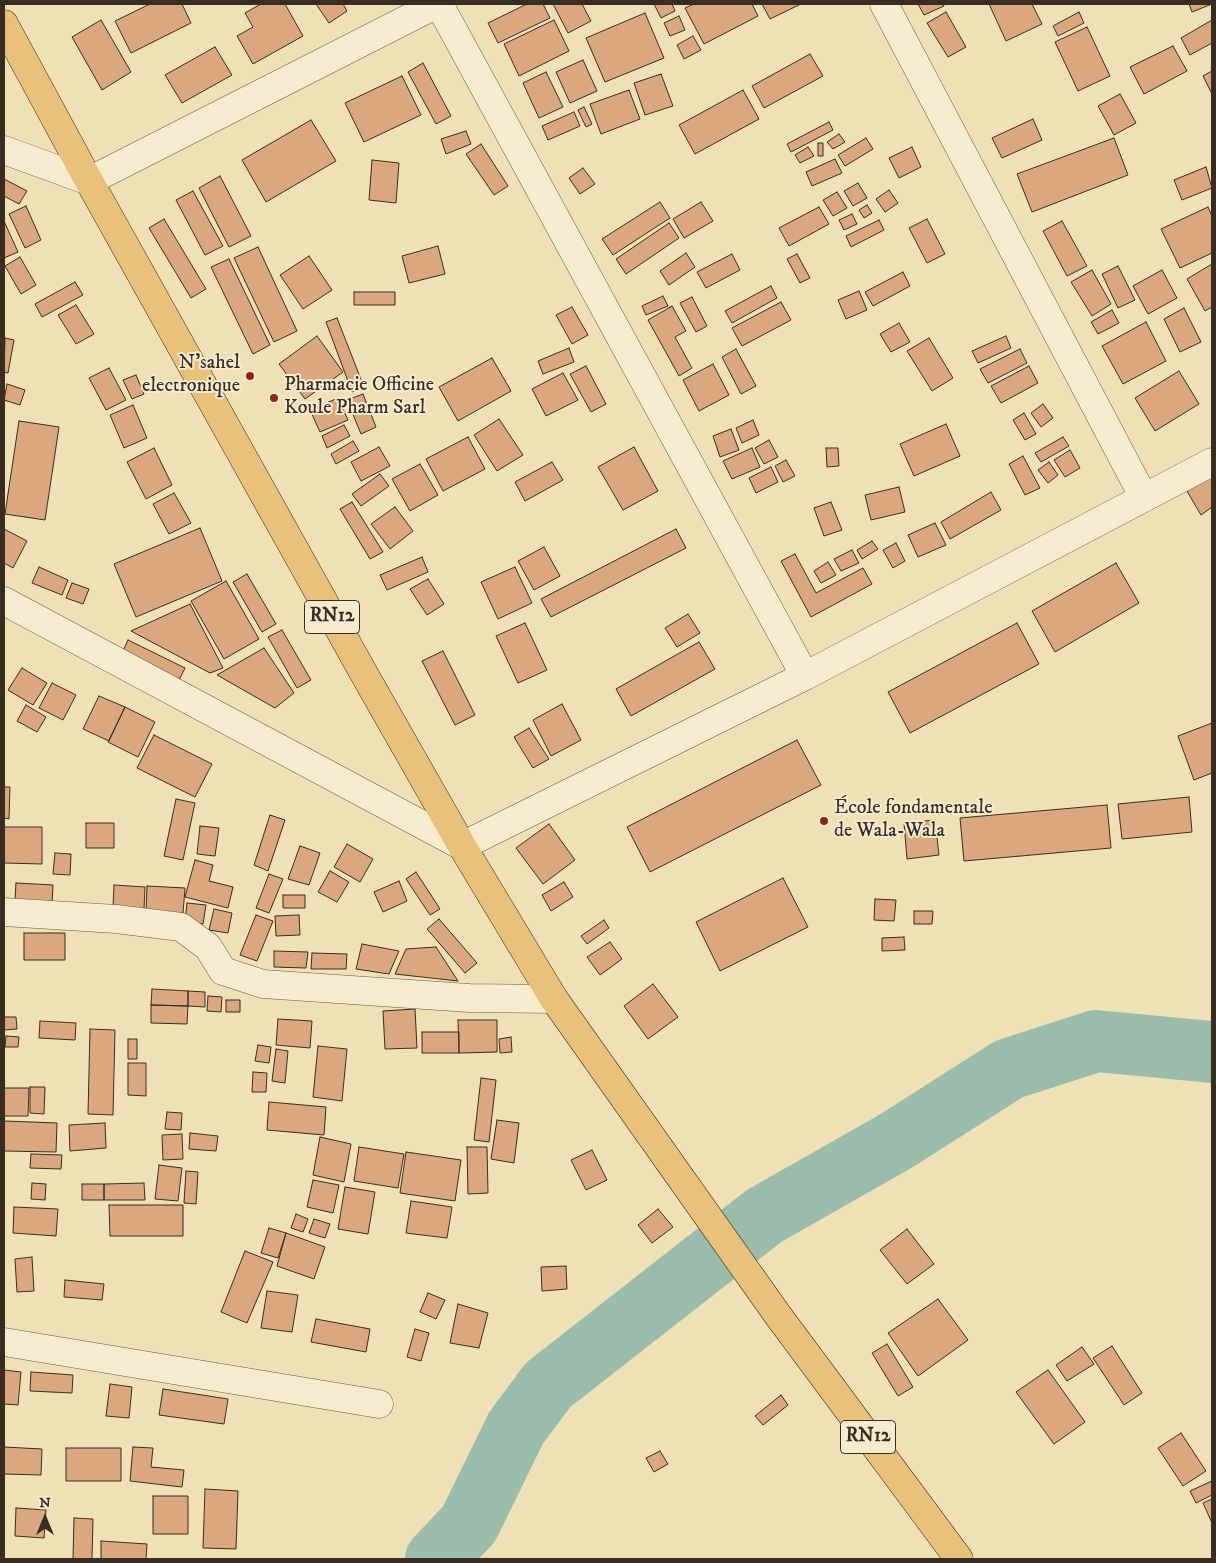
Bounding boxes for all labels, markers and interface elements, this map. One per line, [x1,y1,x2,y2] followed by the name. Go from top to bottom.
[142,352,240,399] place label: N'sahel electronique
[244,370,256,382] marker: N'sahel electronique
[284,374,434,421] place label: Pharmacie Officine Koule Pharm Sarl
[268,392,280,404] marker: Pharmacie Officine Koule Pharm Sarl
[304,600,360,634] road number: RN12
[834,797,993,844] place label: École fondamentale de Wala-Wala
[818,815,830,827] marker: École fondamentale de Wala-Wala
[840,1420,896,1454] road number: RN12
[20,1493,70,1543] north arrow
[39,1494,51,1512] text: N

